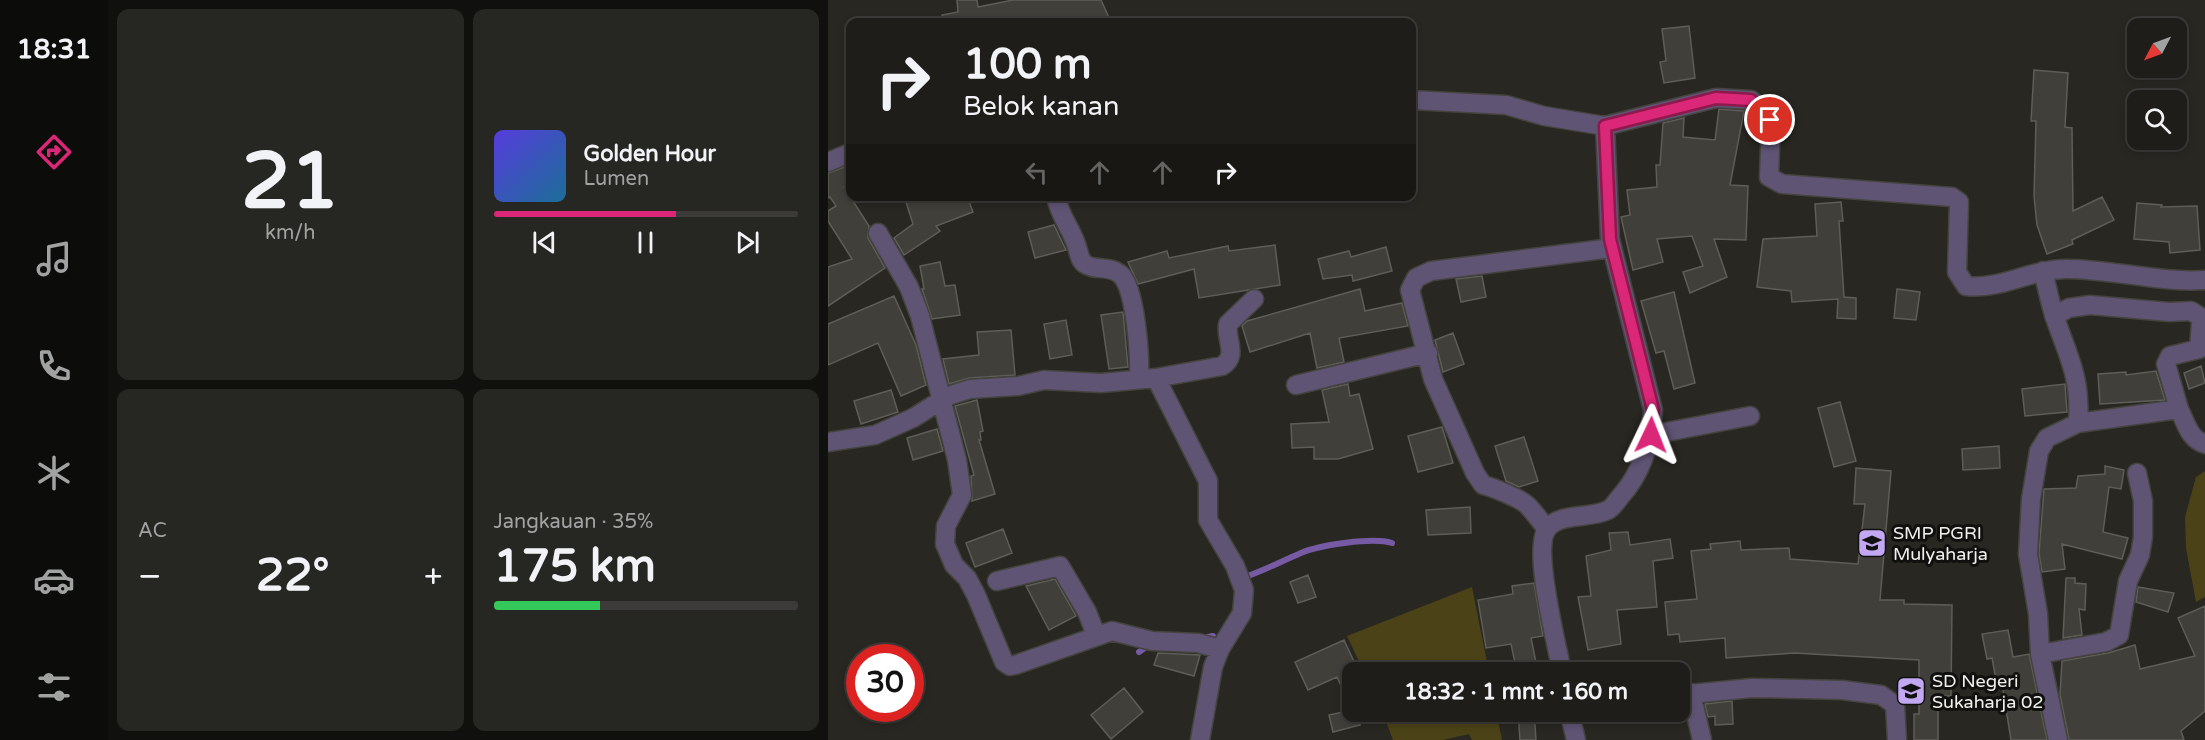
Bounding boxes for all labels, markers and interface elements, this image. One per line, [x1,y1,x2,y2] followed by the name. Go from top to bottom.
[2127,18,2187,78] north arrow
[2127,18,2187,150] map controls
[17,33,91,66] text: 18:31
[963,39,1092,90] text: 100 m
[864,42,942,120] icon: right
[963,90,1119,123] text: Belok kanan
[2127,90,2187,150] button: search
[1744,94,1795,145] pin
[1753,103,1786,136] icon: arrive
[33,131,75,173] icon: directions
[241,135,339,229] text: 21
[584,141,716,167] text: Golden Hour
[1020,156,1053,189] icon: left
[1083,156,1116,189] icon: ahead
[1146,156,1179,189] icon: ahead
[1209,156,1242,189] icon: right
[584,167,649,191] text: Lumen
[265,221,315,245] text: km/h
[528,226,561,259] icon: previous
[629,226,662,259] icon: pause
[731,226,764,259] icon: next
[33,238,75,280] icon: music
[33,345,75,387] icon: phone
[1619,403,1683,467] position arrow
[33,452,75,494] icon: climate
[494,510,653,534] text: Jangkauan · 35%
[138,519,167,543] text: AC
[1893,522,1988,565] place label: SMP PGRI Mulyaharja
[1856,527,1888,559] school or university icon: SMP PGRI Mulyaharja
[494,540,656,594] text: 175 km
[256,549,329,603] text: 22°
[138,557,162,596] text: −
[424,557,442,596] text: +
[33,559,75,601] icon: car
[846,644,924,722] speed limit sign: 30
[33,666,75,708] icon: filters
[1932,670,2044,713] place label: SD Negeri Sukaharja 02
[1895,675,1927,707] school or university icon: SD Negeri Sukaharja 02
[1404,679,1628,705] text: 18:32 · 1 mnt · 160 m

